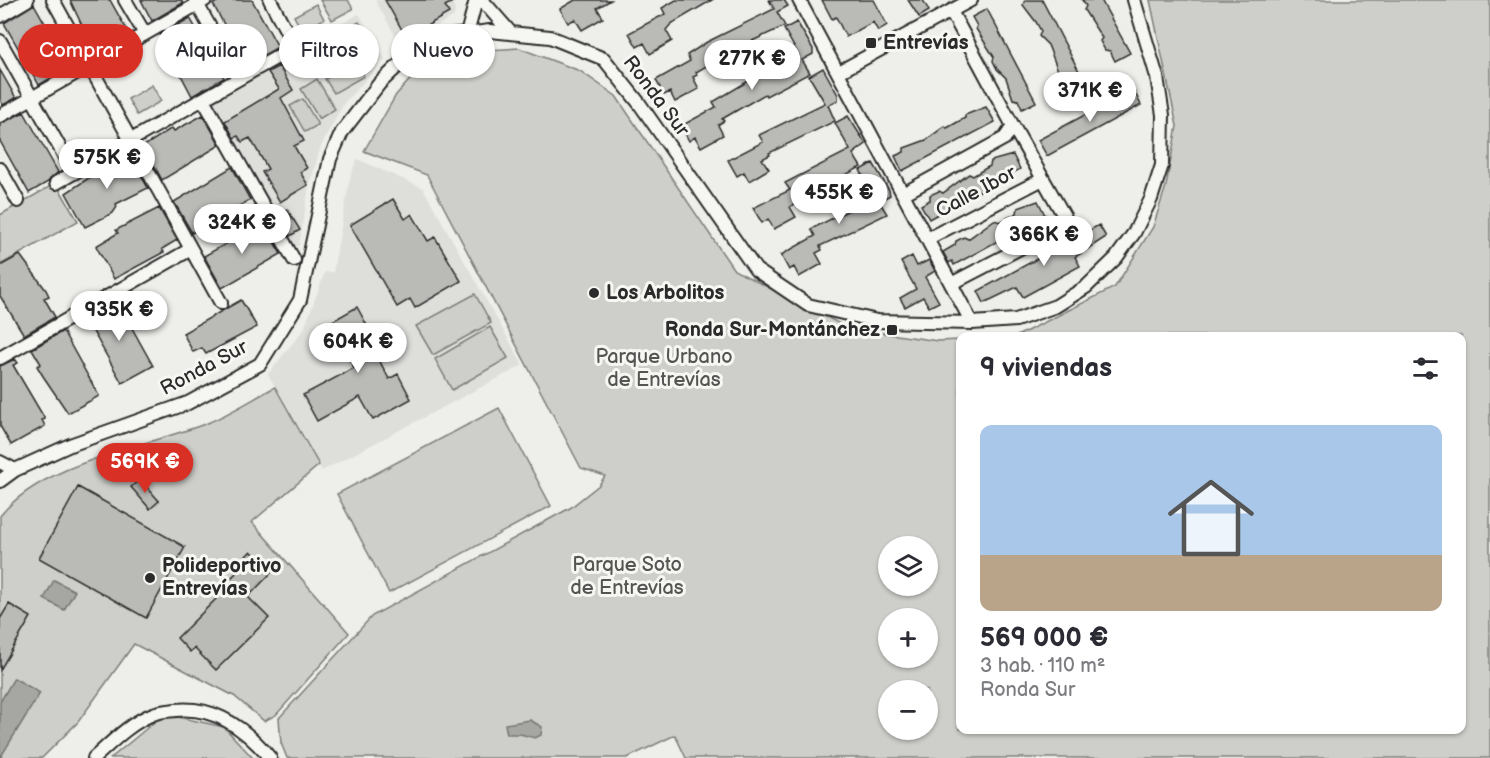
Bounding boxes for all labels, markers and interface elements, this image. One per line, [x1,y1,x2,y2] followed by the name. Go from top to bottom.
[18,24,143,78] chip: Comprar
[155,24,267,78] chip: Alquilar
[279,24,379,78] chip: Filtros
[391,24,495,78] chip: Nuevo
[883,31,969,55] place label: Entrevías
[864,36,878,50] marker: Entrevías
[703,40,801,91] pin: 277K €
[718,47,786,71] text: 277K €
[618,51,695,142] street label: Ronda Sur
[1041,72,1139,123] pin: 371K €
[1057,79,1123,103] text: 371K €
[58,139,156,190] pin: 575K €
[73,146,141,170] text: 575K €
[932,160,1021,223] street label: Calle Ibor
[790,174,888,225] pin: 455K €
[805,181,873,205] text: 455K €
[193,204,291,255] pin: 324K €
[208,211,276,235] text: 324K €
[995,216,1093,267] pin: 366K €
[1009,223,1079,247] text: 366K €
[606,281,725,305] place label: Los Arbolitos
[587,286,601,300] marker: Los Arbolitos
[70,291,168,342] pin: 935K €
[84,298,154,322] text: 935K €
[665,318,880,342] place label: Ronda Sur-Montánchez
[309,323,407,374] pin: 604K €
[885,323,899,337] marker: Ronda Sur-Montánchez
[323,330,393,354] text: 604K €
[156,335,252,401] street label: Ronda Sur
[595,345,733,392] park label: Parque Urbano de Entrevías
[1409,352,1442,385] icon: filters
[980,353,1112,384] text: 9 viviendas
[96,443,194,494] pin: 569K €
[110,450,180,474] text: 569K €
[1157,464,1265,572] icon: home
[878,536,938,740] map controls
[878,536,938,596] button: layers
[570,553,684,600] park label: Parque Soto de Entrevías
[162,554,281,601] place label: Polideportivo Entrevías
[143,571,157,585] marker: Polideportivo Entrevías
[878,608,938,668] button: +
[980,623,1108,654] text: 569 000 €
[980,654,1105,678] text: 3 hab. · 110 m²
[980,678,1075,702] text: Ronda Sur
[878,680,938,740] button: −

